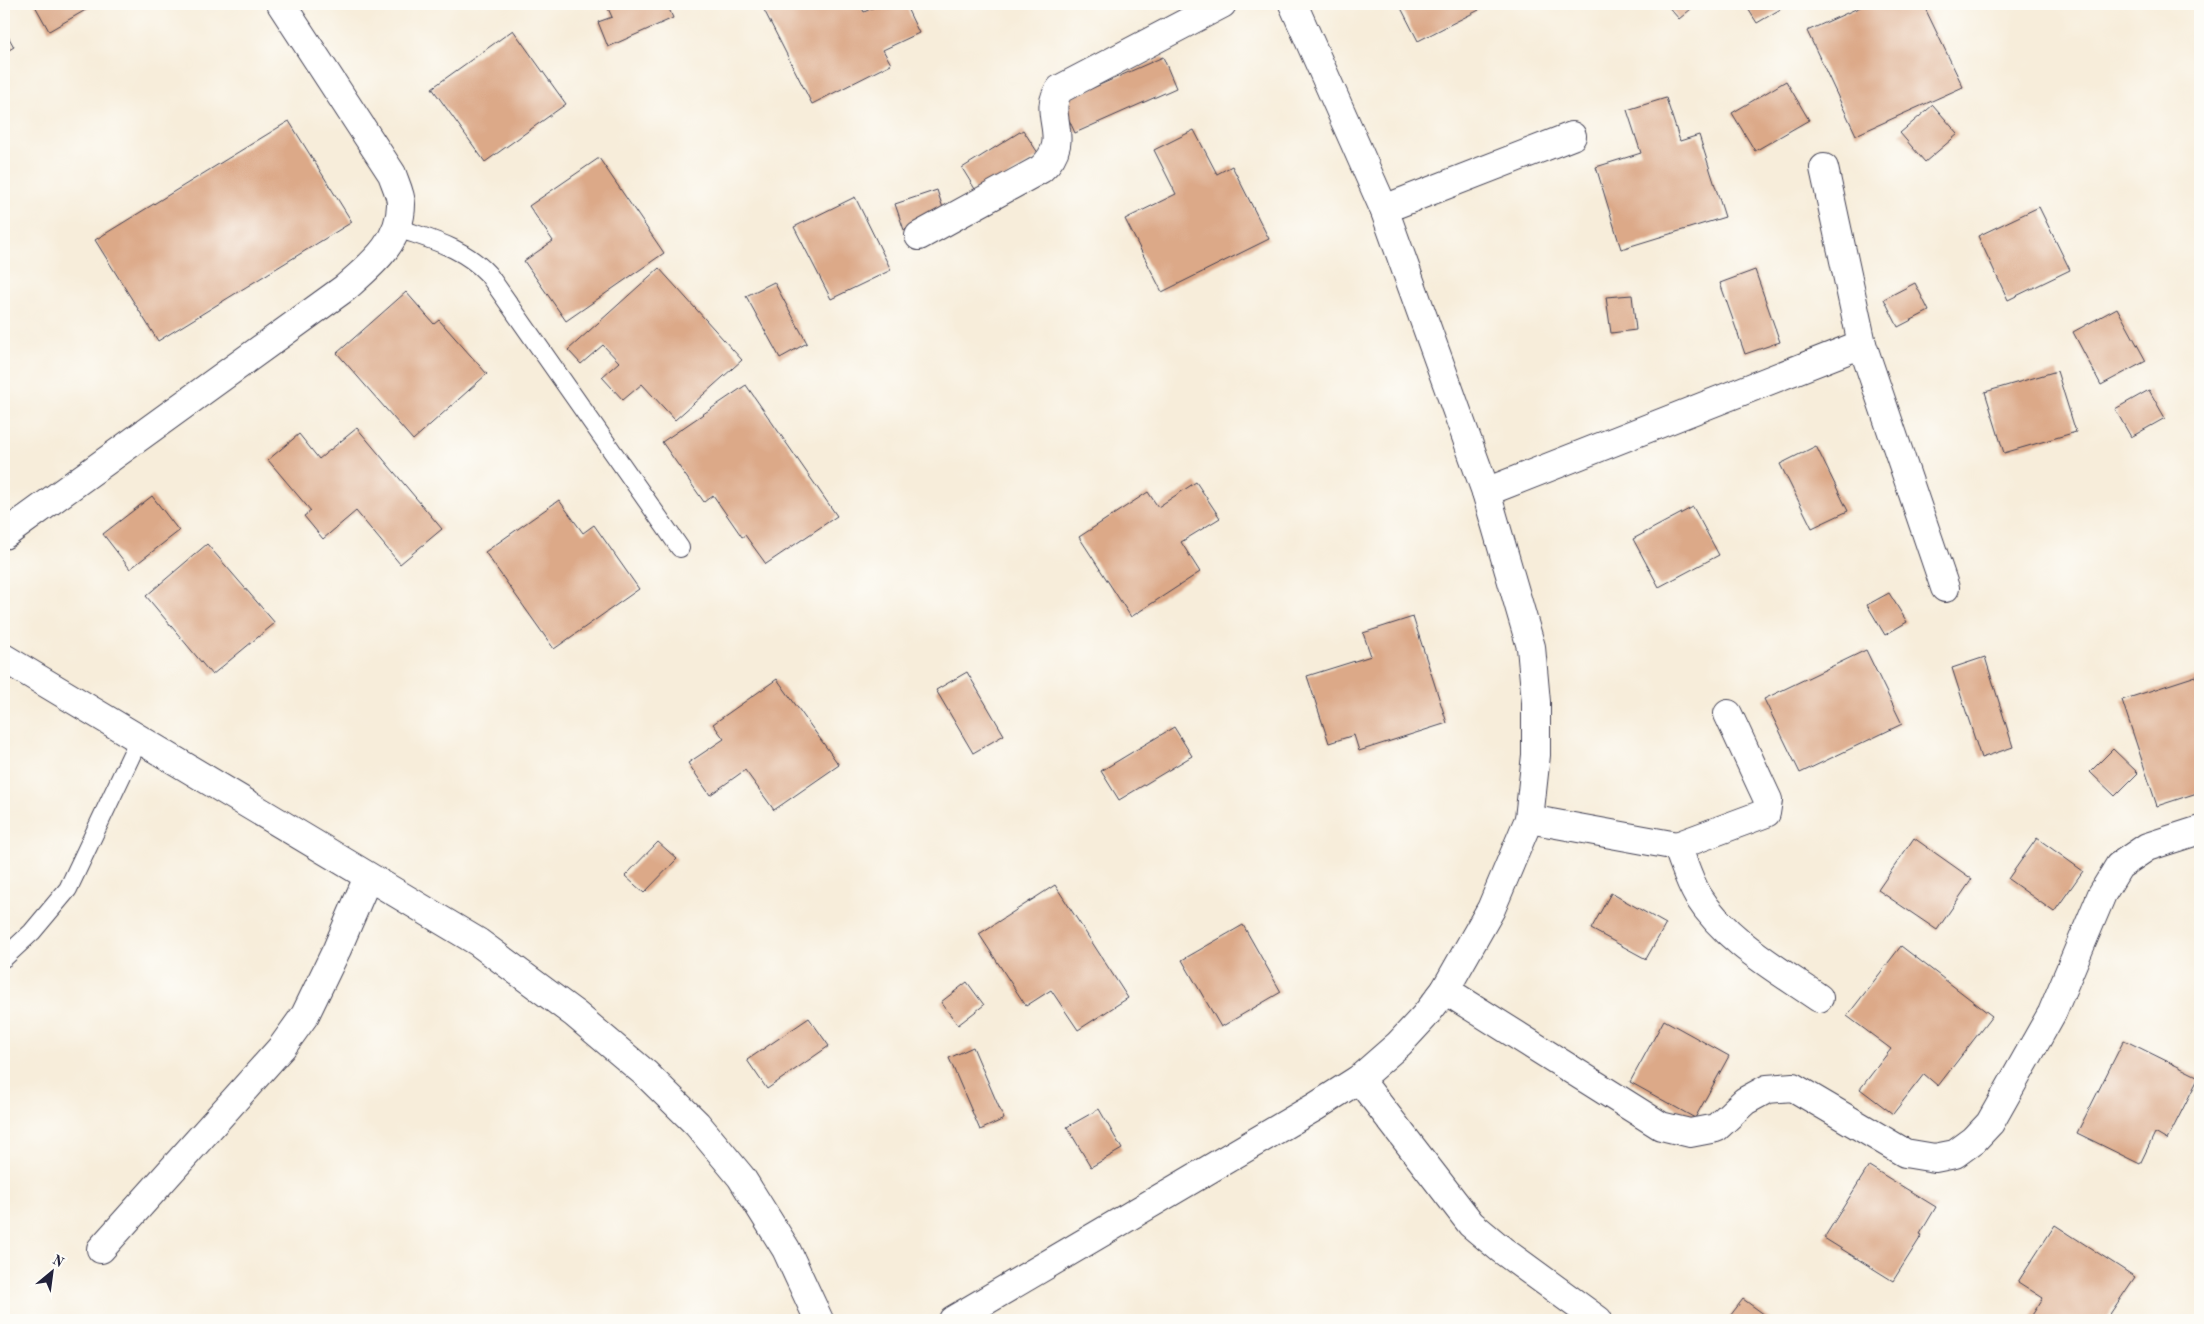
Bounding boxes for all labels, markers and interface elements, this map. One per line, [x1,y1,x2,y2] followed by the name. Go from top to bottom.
[28,1246,78,1296] north arrow
[50,1253,66,1270] text: N

